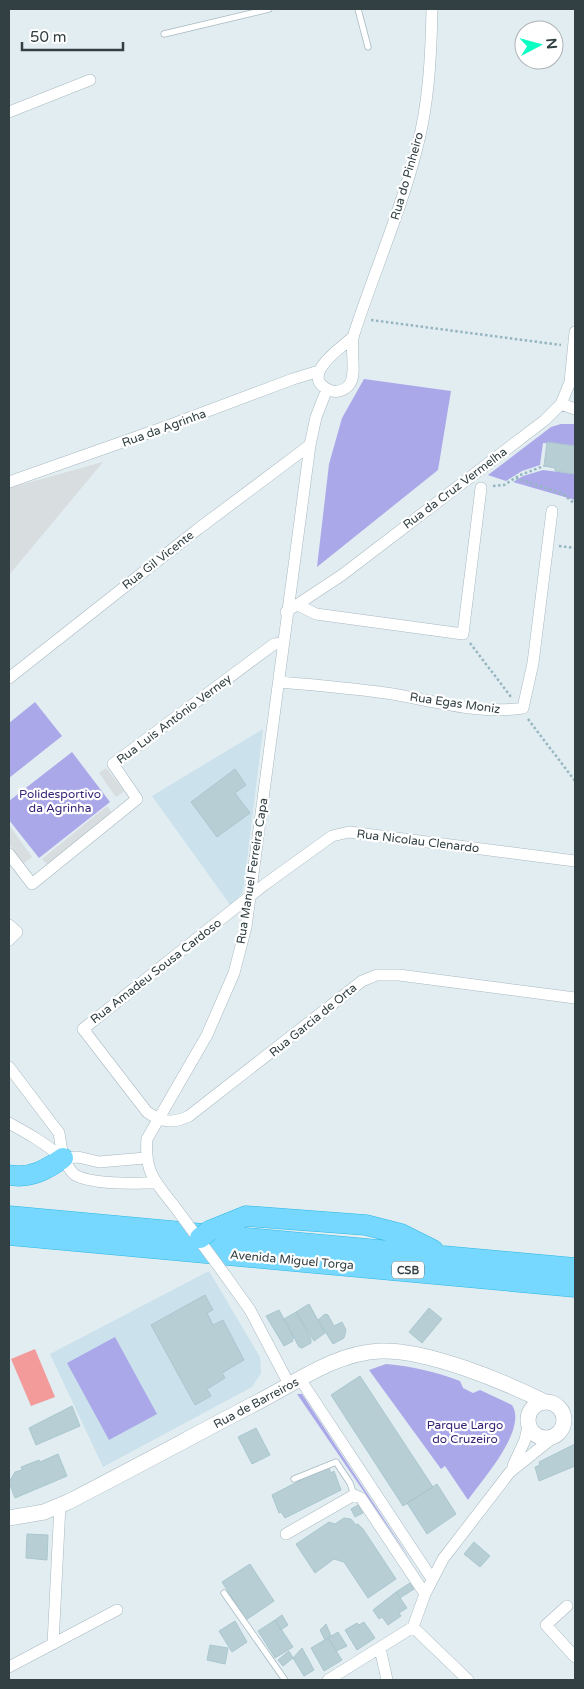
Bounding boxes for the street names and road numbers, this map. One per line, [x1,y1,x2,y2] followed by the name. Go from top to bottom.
[388,130,426,222] street label: Rua do Pinheiro
[120,406,208,450] street label: Rua da Agrinha
[400,444,510,532] street label: Rua da Cruz Vermelha
[120,528,197,592] street label: Rua Gil Vicente
[114,671,235,767] street label: Rua Luis António Verney
[409,690,501,716] street label: Rua Egas Moniz
[234,797,270,945] street label: Rua Manuel Ferreira Capa
[356,827,480,855] street label: Rua Nicolau Clenardo
[88,916,224,1026] street label: Rua Amadeu Sousa Cardoso
[267,980,359,1060] street label: Rua Garcia de Orta
[230,1248,354,1272] street label: Avenida Miguel Torga
[392,1262,424,1278] road number: CSB
[211,1375,301,1431] street label: Rua de Barreiros

